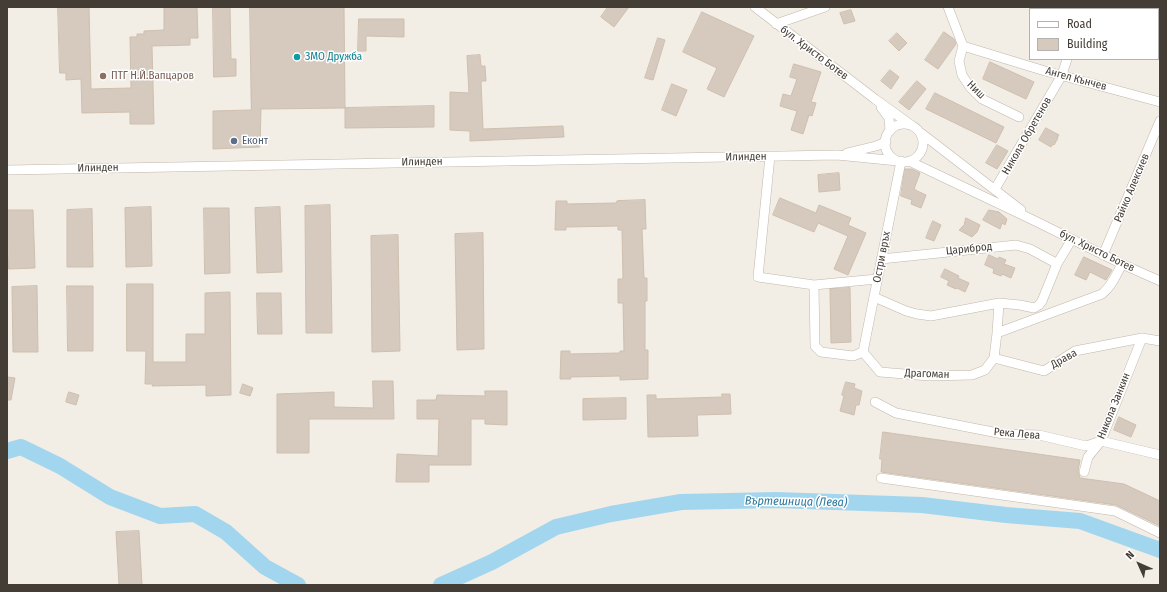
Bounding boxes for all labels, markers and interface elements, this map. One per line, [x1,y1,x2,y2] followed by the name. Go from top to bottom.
[1029,8,1159,60] legend
[1067,17,1092,31] text: Road
[777,23,851,83] street label: бул. Христо Ботев
[1067,37,1107,51] text: Building
[305,50,362,64] place label: ЗМО Дружба
[292,52,302,62] marker: ЗМО Дружба
[1044,65,1108,93] street label: Ангел Кънчев
[111,69,194,83] place label: ПТГ Н.Й.Вапцаров
[98,71,108,81] marker: ПТГ Н.Й.Вапцаров
[964,78,988,102] street label: Ниш
[999,95,1055,177] street label: Никола Обретенов
[242,134,268,148] place label: Еконт
[229,136,239,146] marker: Еконт
[725,150,767,164] street label: Илинден
[1112,152,1152,224] street label: Райко Алексиев
[401,155,443,169] street label: Илинден
[77,161,119,175] street label: Илинден
[1057,227,1137,275] street label: бул. Христо Ботев
[871,230,893,284] street label: Остри връх
[945,240,993,258] street label: Цариброд
[1049,346,1079,372] street label: Драва
[904,367,950,381] street label: Драгоман
[1095,371,1133,441] street label: Никола Занкин
[993,425,1041,443] street label: Река Лева
[745,494,847,510] water label: Въртешница (Лева)
[1119,544,1159,584] north arrow
[1123,548,1137,562] text: N

